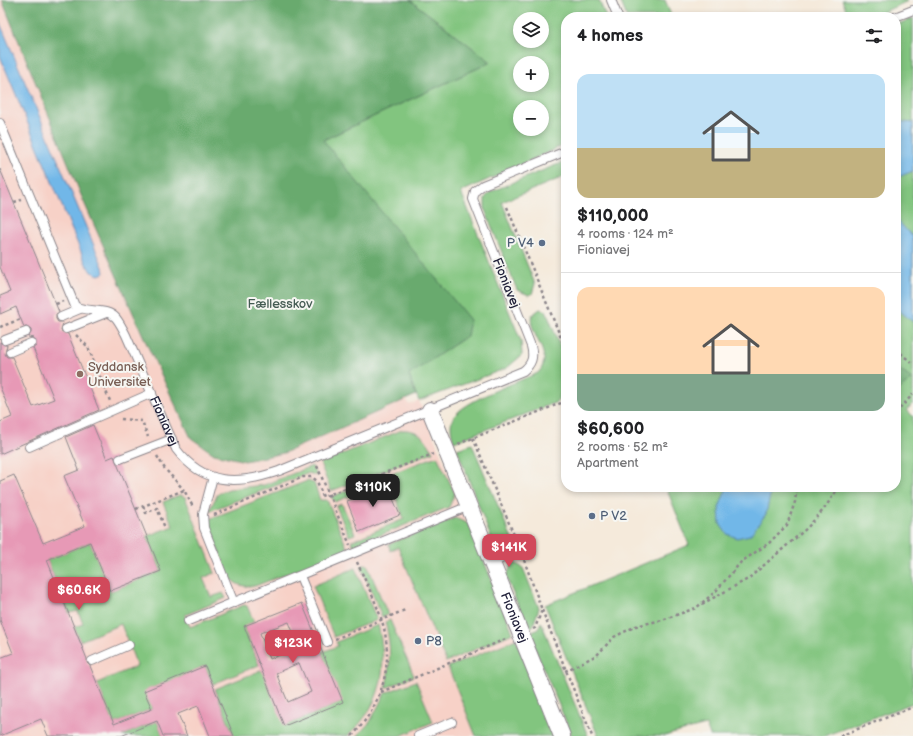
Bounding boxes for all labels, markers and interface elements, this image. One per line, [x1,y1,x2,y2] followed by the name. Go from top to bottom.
[513,12,549,136] map controls
[513,12,549,48] button: layers
[863,25,885,47] icon: filters
[577,26,643,46] text: 4 homes
[513,56,549,92] button: +
[513,100,549,136] button: −
[695,100,767,172] icon: home
[577,206,649,226] text: $110,000
[577,226,674,242] text: 4 rooms · 124 m²
[507,235,534,251] place label: P V4
[537,238,547,248] marker: P V4
[577,242,630,258] text: Fioniavej
[489,256,523,310] street label: Fioniavej
[248,296,313,312] park label: Fællesskov
[695,313,767,385] icon: home
[88,359,151,390] place label: Syddansk Universitet
[75,369,85,379] marker: Syddansk Universitet
[146,394,182,448] street label: Fioniavej
[577,419,644,439] text: $60,600
[577,439,668,455] text: 2 rooms · 52 m²
[577,455,638,471] text: Apartment
[345,474,401,508] pin: $110K
[355,479,391,495] text: $110K
[600,508,627,524] place label: P V2
[587,511,597,521] marker: P V2
[481,534,537,568] pin: $141K
[491,539,527,555] text: $141K
[46,577,112,611] pin: $60.6K
[57,582,101,598] text: $60.6K
[497,590,531,645] street label: Fioniavej
[265,630,321,664] pin: $123K
[426,633,442,649] place label: P8
[274,635,312,651] text: $123K
[413,636,423,646] marker: P8

